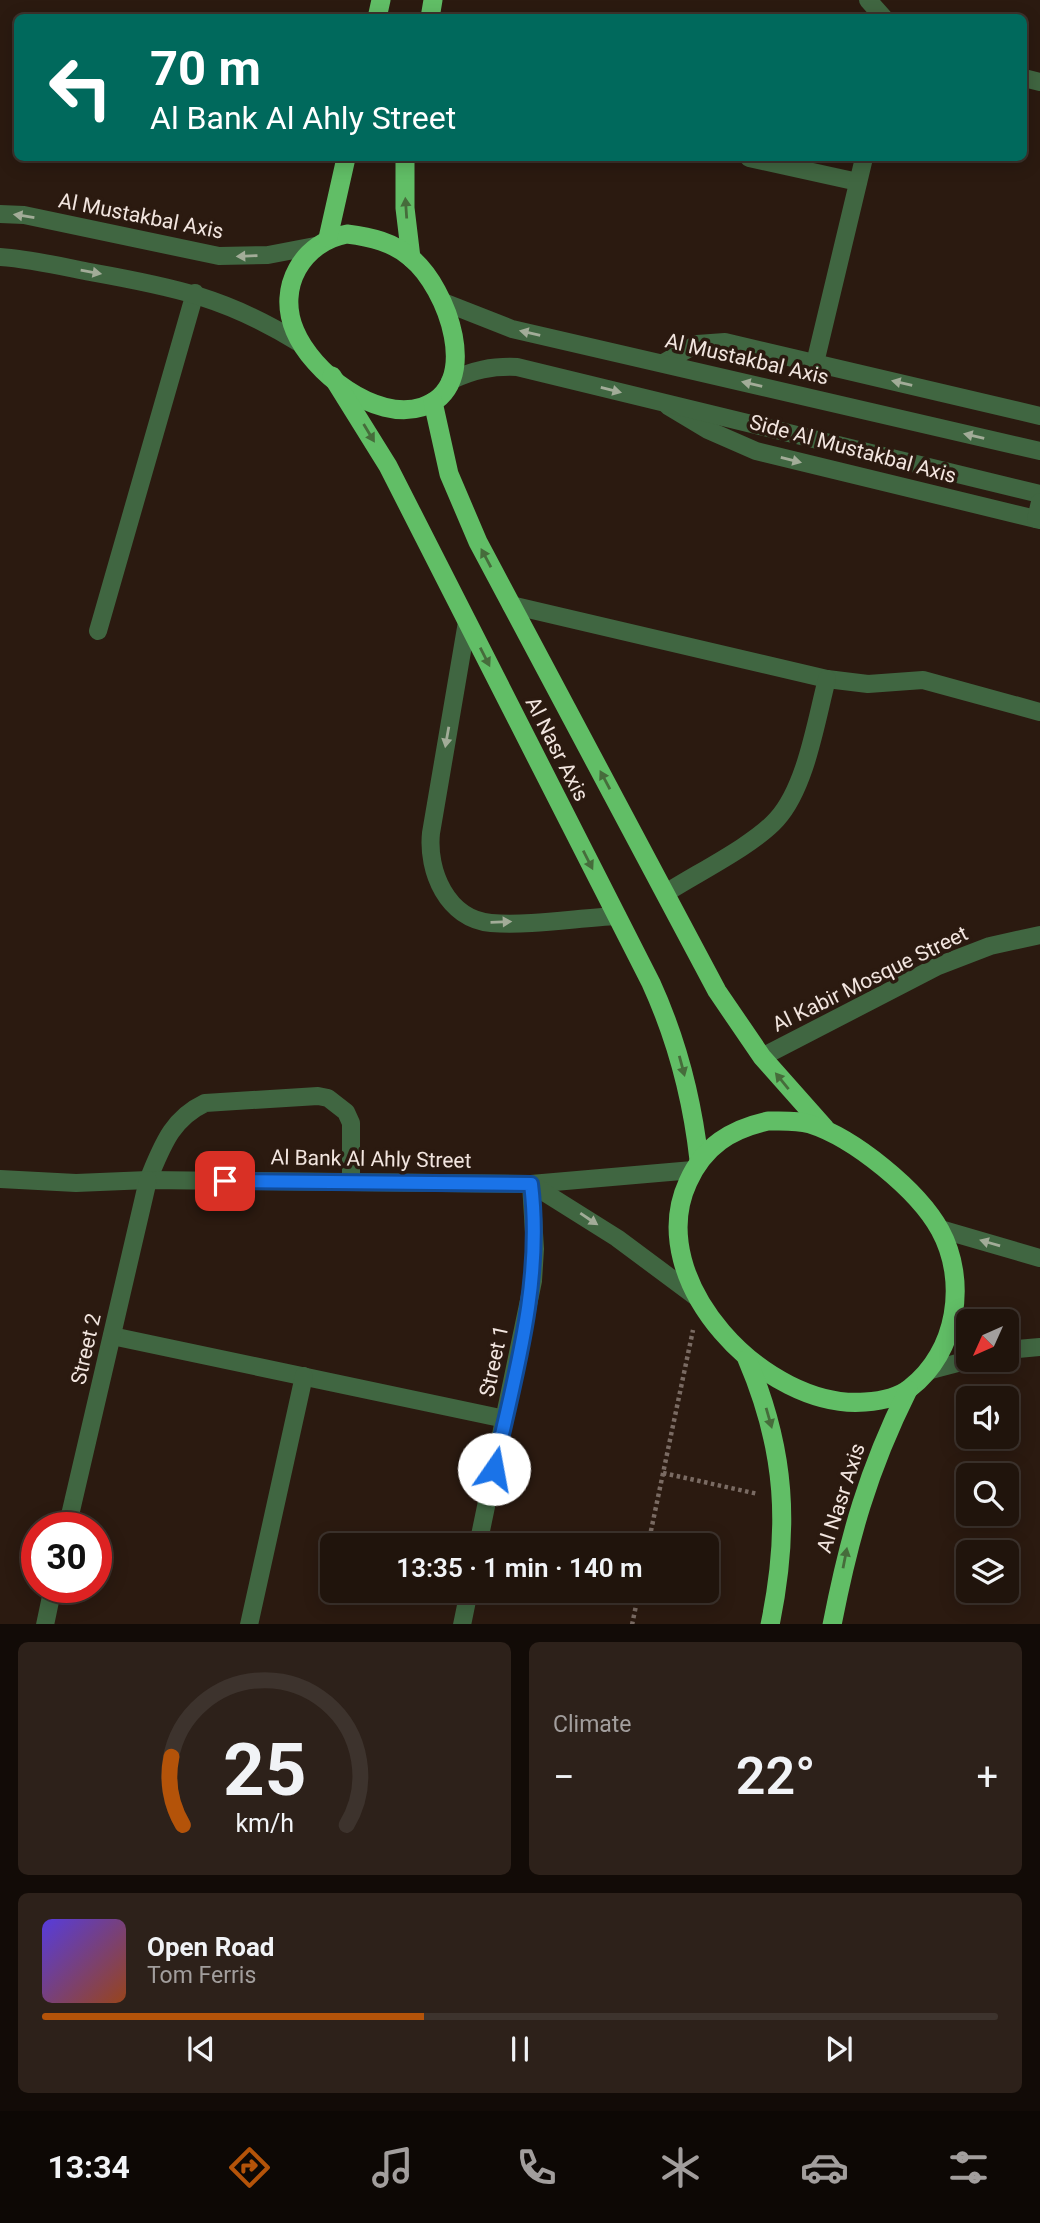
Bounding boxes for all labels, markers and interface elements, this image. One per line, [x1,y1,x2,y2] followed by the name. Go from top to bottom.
[150,40,261,97] text: 70 m
[35,42,126,133] icon: left
[150,99,456,137] text: Al Bank Al Ahly Street
[57,188,225,244] street label: Al Mustakbal Axis
[400,197,411,219] one-way arrow
[13,211,35,222] one-way arrow
[236,251,258,262] one-way arrow
[81,267,103,278] one-way arrow
[519,328,541,339] one-way arrow
[663,328,831,390] street label: Al Mustakbal Axis
[741,378,763,389] one-way arrow
[891,378,913,389] one-way arrow
[600,385,622,396] one-way arrow
[747,410,959,488] street label: Side Al Mustakbal Axis
[363,424,375,443] one-way arrow
[962,430,984,441] one-way arrow
[780,455,802,466] one-way arrow
[480,548,492,568] one-way arrow
[480,647,491,667] one-way arrow
[521,693,593,805] street label: Al Nasr Axis
[441,726,452,748] one-way arrow
[600,770,611,790] one-way arrow
[582,850,594,870] one-way arrow
[490,917,512,928] one-way arrow
[768,921,972,1037] street label: Al Kabir Mosque Street
[678,1056,688,1077] one-way arrow
[775,1073,790,1090] one-way arrow
[270,1145,472,1173] street label: Al Bank Al Ahly Street
[195,1151,255,1211] pin
[206,1162,244,1200] icon: arrive
[580,1212,598,1226] one-way arrow
[979,1238,1000,1248] one-way arrow
[956,1309,1018,1372] north arrow
[956,1309,1019,1603] map controls
[66,1311,106,1387] street label: Street 2
[475,1323,513,1399] street label: Street 1
[956,1386,1019,1449] button: sound
[764,1408,775,1430] one-way arrow
[457,1432,531,1506] position arrow
[812,1440,870,1556] street label: Al Nasr Axis
[956,1463,1019,1526] button: search
[21,1512,112,1603] speed limit sign: 30
[956,1540,1019,1603] button: layers
[840,1547,851,1569] one-way arrow
[396,1553,643,1583] text: 13:35 · 1 min · 140 m
[553,1711,632,1738] text: Climate
[223,1727,306,1813] text: 25
[736,1746,815,1807] text: 22°
[553,1755,575,1799] text: −
[976,1755,998,1799] text: +
[235,1808,294,1837] text: km/h
[147,1932,275,1962] text: Open Road
[147,1962,256,1989] text: Tom Ferris
[182,2030,220,2068] icon: previous
[501,2030,539,2068] icon: pause
[820,2030,858,2068] icon: next
[225,2143,274,2192] icon: directions
[368,2143,417,2192] icon: music
[512,2143,561,2192] icon: phone
[656,2143,705,2192] icon: climate
[800,2143,849,2192] icon: car
[944,2143,993,2192] icon: filters
[47,2148,130,2186] text: 13:34

